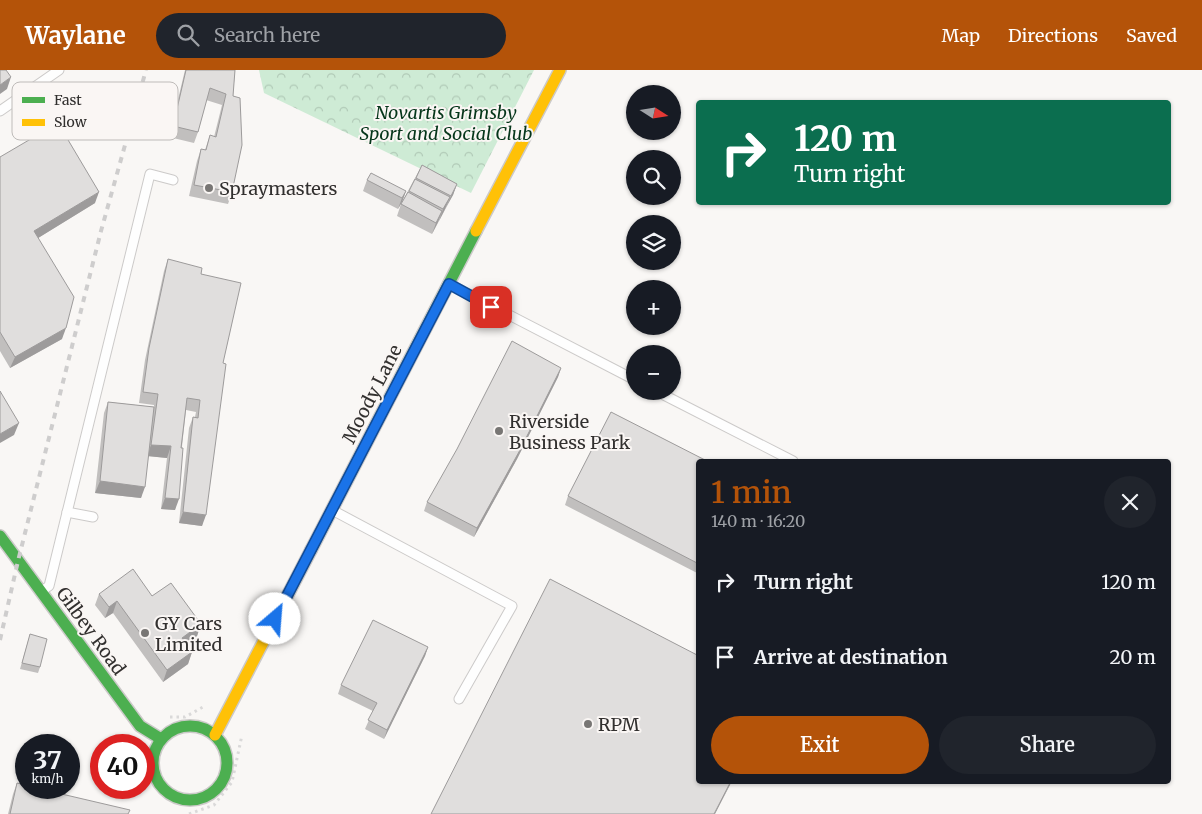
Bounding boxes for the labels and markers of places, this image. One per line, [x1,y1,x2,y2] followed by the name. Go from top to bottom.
[219,177,338,200] place label: Spraymasters
[203,182,215,194] marker: Spraymasters
[470,286,512,328] pin
[509,410,631,454] place label: Riverside Business Park
[493,425,505,437] marker: Riverside Business Park
[155,612,223,656] place label: GY Cars Limited
[139,627,151,639] marker: GY Cars Limited
[598,713,640,736] place label: RPM
[582,718,594,730] marker: RPM

